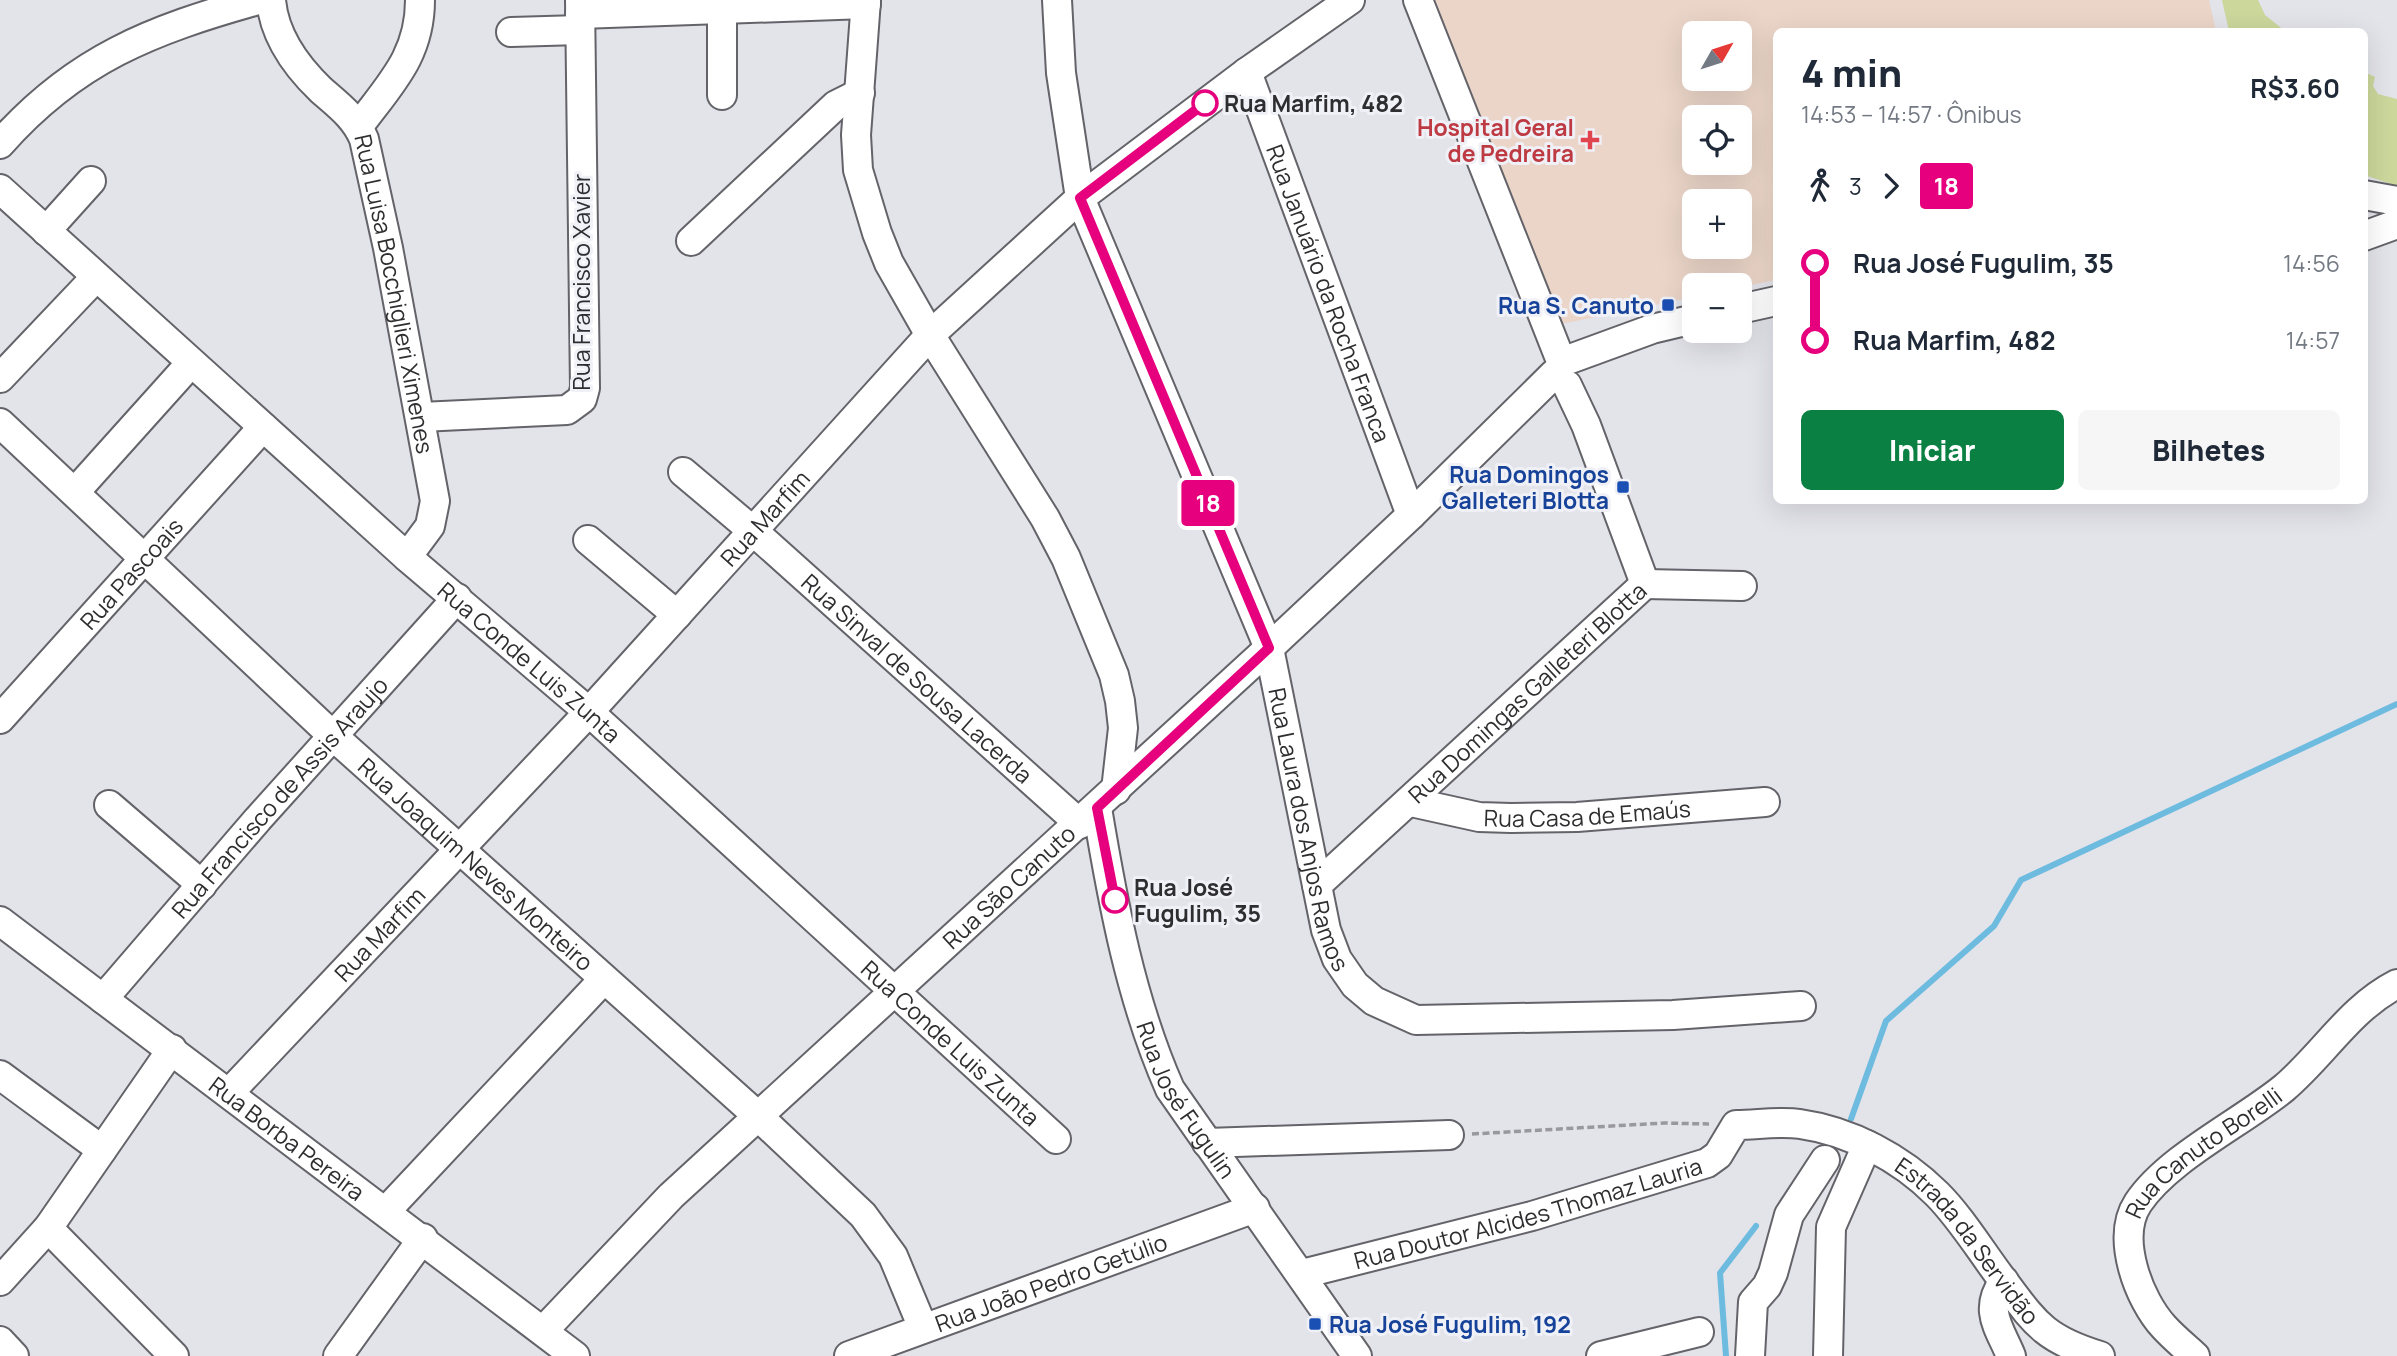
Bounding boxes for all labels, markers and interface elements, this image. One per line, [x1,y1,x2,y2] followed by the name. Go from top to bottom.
[1682,21,1752,91] north arrow
[1682,21,1752,343] map controls
[1801,46,1902,98] text: 4 min
[2250,70,2340,106] text: R$3.60
[1224,87,1403,119] place label: Rua Marfim, 482
[1192,90,1218,116] marker: Rua Marfim, 482
[1801,98,2022,130] text: 14:53 – 14:57 · Ônibus
[1682,105,1752,175] button: locate
[1417,111,1574,169] place label: Hospital Geral de Pedreira
[1580,130,1600,150] marker: Hospital Geral de Pedreira
[347,131,442,456] street label: Rua Luisa Bocchiglieri Ximenes
[1259,140,1399,447] street label: Rua Januário da Rocha Franca
[1801,167,1839,205] icon: walk
[1872,167,1910,205] icon: forward
[1934,169,1959,202] text: 18
[1849,170,1862,202] text: 3
[565,174,597,390] street label: Rua Francisco Xavier
[1682,189,1752,259] button: +
[1853,245,2114,281] text: Rua José Fugulim, 35
[2283,247,2340,279] text: 14:56
[1682,273,1752,343] button: −
[1498,289,1654,321] place label: Rua S. Canuto
[1660,297,1676,313] marker: Rua S. Canuto
[1853,322,2055,358] text: Rua Marfim, 482
[2286,324,2340,356] text: 14:57
[1801,410,2064,490] button: Iniciar
[2078,410,2340,490] button: Bilhetes
[1442,458,1609,516] place label: Rua Domingos Galleteri Blotta
[713,463,817,573] street label: Rua Marfim
[1615,479,1631,495] marker: Rua Domingos Galleteri Blotta
[1176,480,1240,526] line badge: 18
[1195,486,1221,519] text: 18
[72,511,190,636] street label: Rua Pascoais
[795,566,1040,790] street label: Rua Sinval de Sousa Lacerda
[431,574,628,750] street label: Rua Conde Luis Zunta
[1401,575,1653,810] street label: Rua Domingas Galleteri Blotta
[164,670,395,925] street label: Rua Francisco de Assis Araujo
[1261,685,1357,977] street label: Rua Laura dos Anjos Ramos
[352,750,601,978] street label: Rua Joaquim Neves Monteiro
[1483,792,1692,834] street label: Rua Casa de Emaús
[935,817,1082,956] street label: Rua São Canuto
[1134,871,1261,929] place label: Rua José Fugulim, 35
[327,879,432,988] street label: Rua Marfim
[1102,887,1128,913] marker: Rua José Fugulim, 35
[854,953,1047,1133] street label: Rua Conde Luis Zunta
[1129,1017,1244,1184] street label: Rua José Fugulin
[203,1069,371,1207] street label: Rua Borba Pereira
[2117,1080,2288,1223] street label: Rua Canuto Borelli
[1351,1149,1706,1276] street label: Rua Doutor Alcides Thomaz Lauria
[1889,1149,2047,1331] street label: Estrada da Servidão
[930,1225,1172,1339] street label: Rua João Pedro Getúlio
[1329,1308,1571,1340] place label: Rua José Fugulim, 192
[1307,1316,1323,1332] marker: Rua José Fugulim, 192

